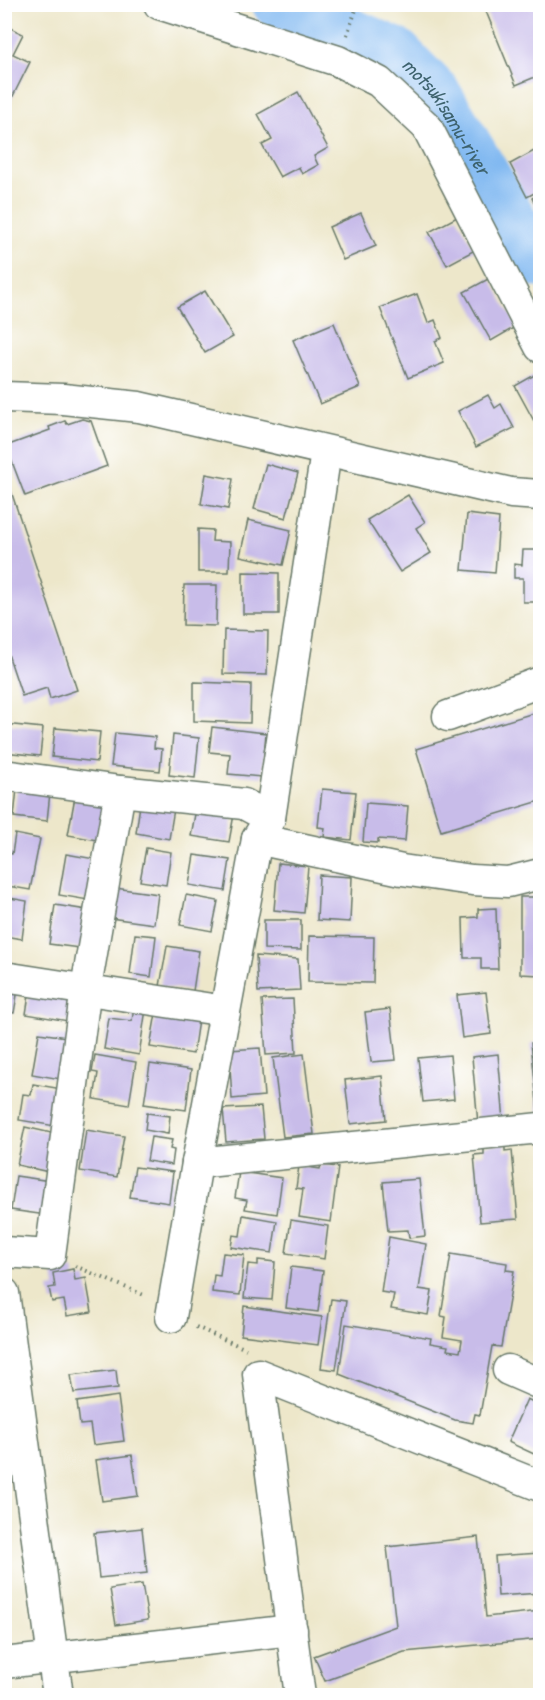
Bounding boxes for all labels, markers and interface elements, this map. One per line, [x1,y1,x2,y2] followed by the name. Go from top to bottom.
[397,51,498,182] water label: motsukisamu-river

